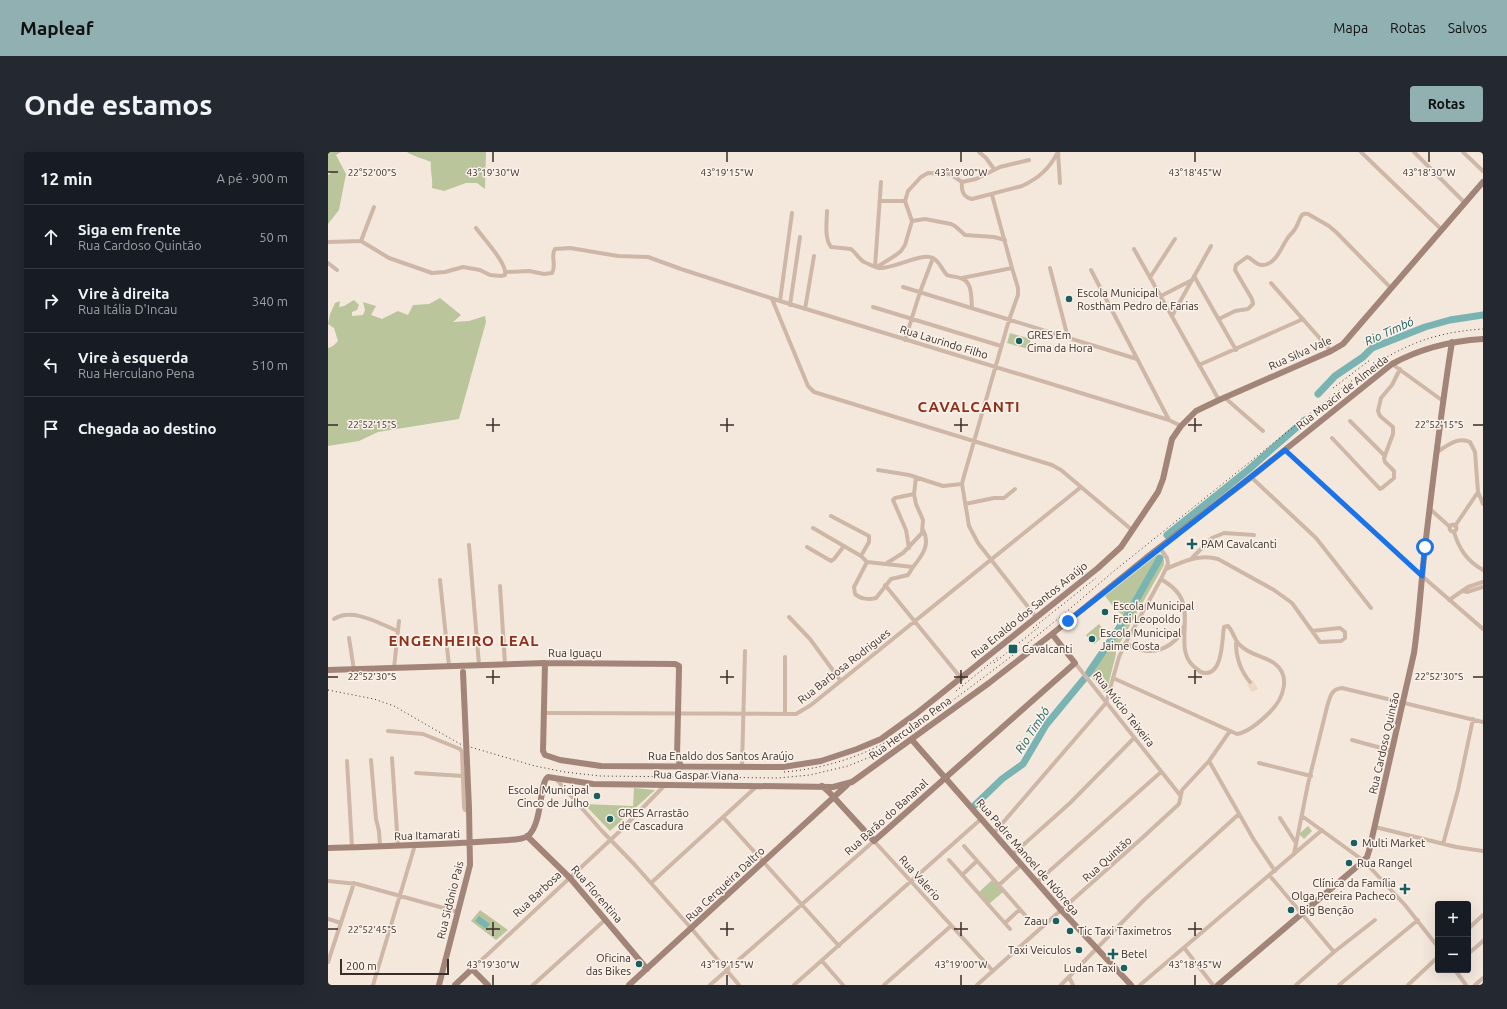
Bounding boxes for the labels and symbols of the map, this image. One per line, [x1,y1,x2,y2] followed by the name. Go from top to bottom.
[348,167,396,178] text: 22°52'00"S
[467,167,519,178] text: 43°19'30"W
[701,167,753,178] text: 43°19'15"W
[935,167,987,178] text: 43°19'00"W
[1169,167,1221,178] text: 43°18'45"W
[1403,167,1455,178] text: 43°18'30"W
[1077,287,1199,312] place label: Escola Municipal Rostham Pedro de Farias
[1064,294,1074,304] marker: Escola Municipal Rostham Pedro de Farias
[1363,314,1416,348] water label: Rio Timbó
[899,323,989,361] street label: Rua Laurindo Filho
[1027,329,1093,354] place label: GRES Em Cima da Hora
[1267,334,1333,372] street label: Rua Silva Vale
[1014,336,1024,346] marker: GRES Em Cima da Hora
[1294,353,1390,431] street label: Rua Moacir de Almeida
[918,398,1020,415] district label: CAVALCANTI
[348,419,396,430] text: 22°52'15"S
[1415,419,1463,430] text: 22°52'15"S
[1186,538,1198,550] marker: PAM Cavalcanti
[1201,538,1277,550] place label: PAM Cavalcanti
[1416,538,1434,556] route start
[969,559,1089,661] street label: Rua Enaldo dos Santos Araújo
[1113,600,1194,625] place label: Escola Municipal Frei Leopoldo
[1100,607,1110,617] marker: Escola Municipal Frei Leopoldo
[1059,612,1077,630] route end
[795,626,893,706] street label: Rua Barbosa Rodrigues
[1100,627,1181,652] place label: Escola Municipal Jaime Costa
[389,632,539,649] district label: ENGENHEIRO LEAL
[1087,634,1097,644] marker: Escola Municipal Jaime Costa
[1007,643,1019,655] marker: Cavalcanti
[1022,643,1072,655] place label: Cavalcanti
[548,647,602,659] street label: Rua Iguaçu
[1091,669,1157,749] street label: Rua Múcio Teixeira
[348,671,396,682] text: 22°52'30"S
[1415,671,1463,682] text: 22°52'30"S
[1366,691,1402,795] street label: Rua Cardoso Quintão
[867,694,953,762] street label: Rua Herculano Pena
[1012,704,1052,755] water label: Rio Timbó
[648,750,794,762] street label: Rua Enaldo dos Santos Araújo
[653,768,739,782] street label: Rua Gaspar Viana
[842,777,930,857] street label: Rua Barão do Bananal
[508,784,589,809] place label: Escola Municipal Cinco de Julho
[592,791,602,801] marker: Escola Municipal Cinco de Julho
[974,796,1082,918] street label: Rua Padre Manoel de Nóbrega
[618,807,689,832] place label: GRES Arrastão de Cascadura
[605,814,615,824] marker: GRES Arrastão de Cascadura
[394,828,460,842] street label: Rua Itamarati
[1080,834,1134,884] street label: Rua Quintão
[1362,837,1426,849] place label: Multi Market
[1349,838,1359,848] marker: Multi Market
[683,844,767,924] street label: Rua Cerqueira Daltro
[897,853,943,903] street label: Rua Valerio
[1357,857,1412,869] place label: Rua Rangel
[1344,858,1354,868] marker: Rua Rangel
[434,859,466,940] street label: Rua Sidônio Pais
[569,863,625,925] street label: Rua Florentina
[510,869,564,919] street label: Rua Barbosa
[1291,877,1396,902] place label: Clínica da Família Olga Pereira Pacheco
[1399,883,1411,895] marker: Clínica da Família Olga Pereira Pacheco
[1299,904,1354,916] place label: Big Benção
[1286,905,1296,915] marker: Big Benção
[1024,915,1048,927] place label: Zaau
[1051,916,1061,926] marker: Zaau
[348,924,396,935] text: 22°52'45"S
[1078,925,1172,937] place label: Tic Taxi Taximetros
[1065,926,1075,936] marker: Tic Taxi Taximetros
[1008,944,1071,956] place label: Taxi Veiculos
[1074,945,1084,955] marker: Taxi Veiculos
[1121,948,1147,960] place label: Betel
[1108,949,1118,959] marker: Betel
[586,952,631,977] place label: Oficina das Bikes
[340,957,449,976] scale bar
[467,959,519,970] text: 43°19'30"W
[634,959,644,969] marker: Oficina das Bikes
[701,959,753,970] text: 43°19'15"W
[935,959,987,970] text: 43°19'00"W
[1169,959,1221,970] text: 43°18'45"W
[1064,962,1116,974] place label: Ludan Taxi
[1119,963,1129,973] marker: Ludan Taxi

